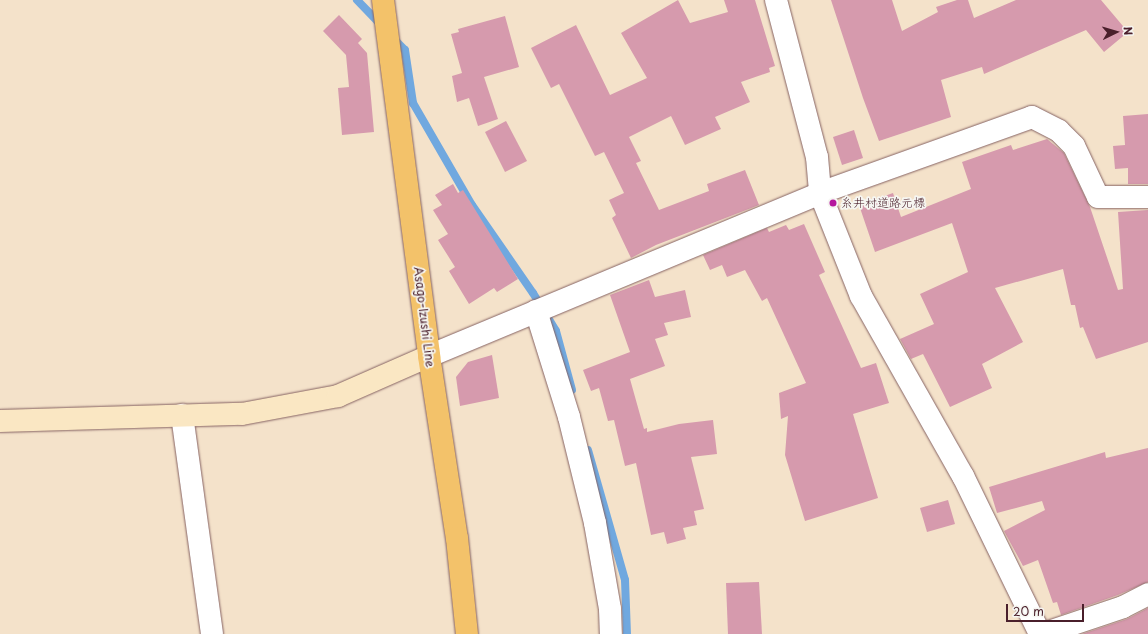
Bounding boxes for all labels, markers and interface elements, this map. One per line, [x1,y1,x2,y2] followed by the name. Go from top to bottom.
[1096,12,1136,52] north arrow
[1120,26,1137,36] text: N
[841,196,925,210] place label: 糸井村道路元標
[828,198,838,208] marker: 糸井村道路元標
[411,266,437,368] street label: Asago-Izushi Line
[1008,596,1086,622] scale bar
[1013,602,1044,620] text: 20 m

